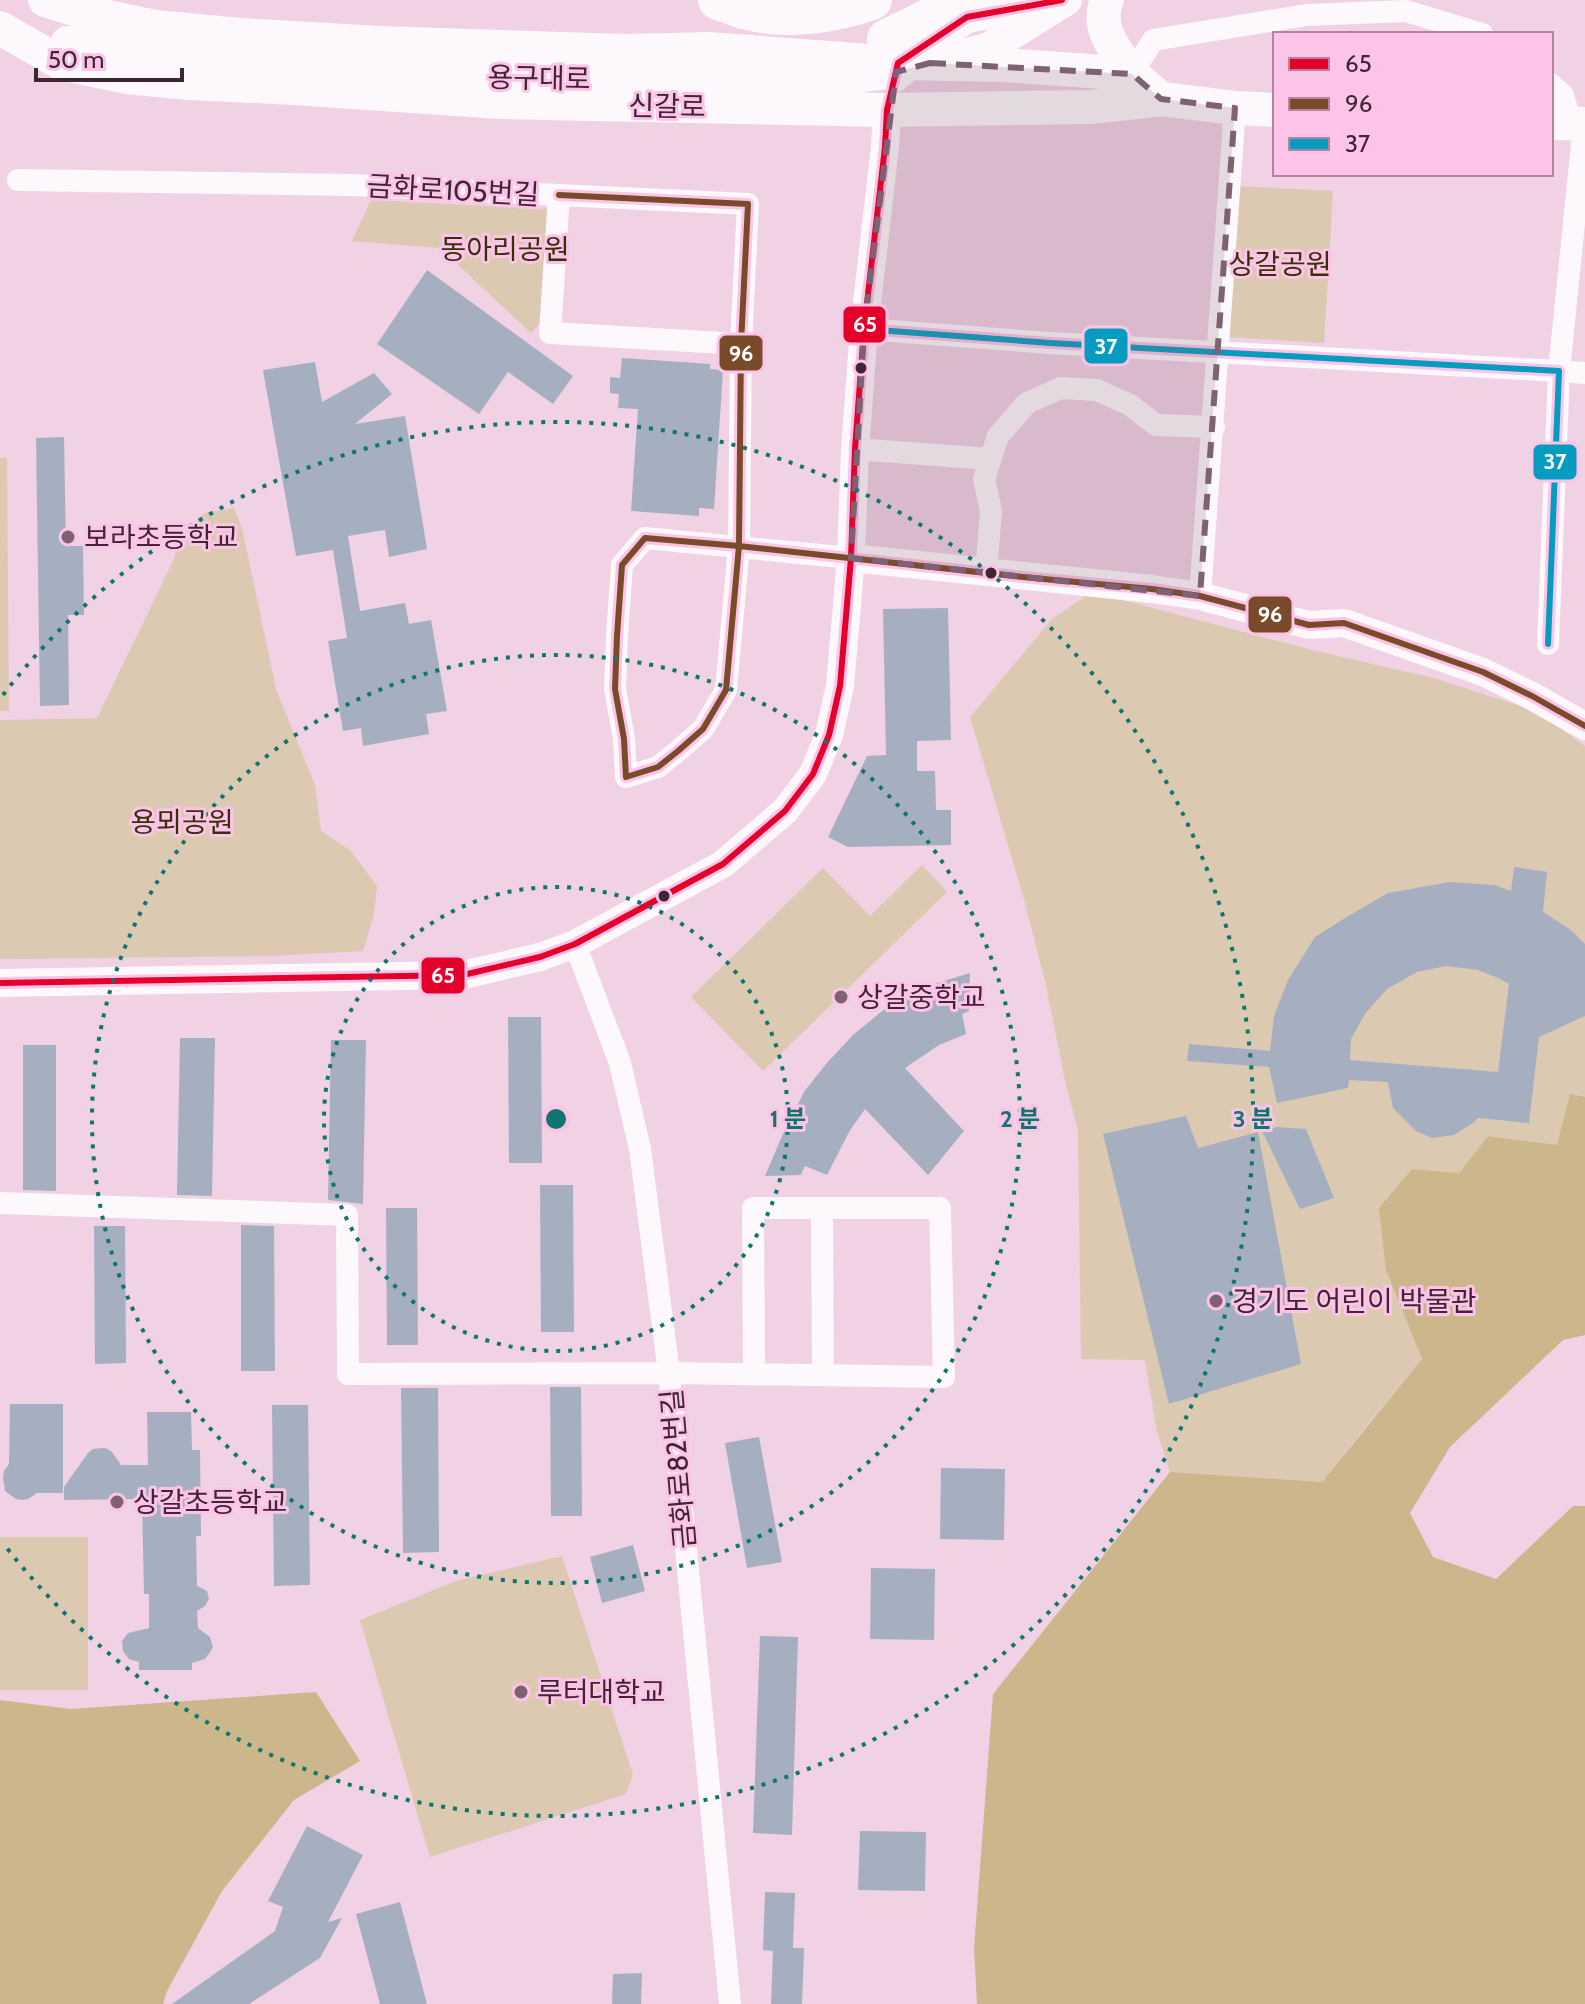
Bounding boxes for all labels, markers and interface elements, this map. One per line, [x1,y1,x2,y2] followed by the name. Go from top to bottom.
[36,32,182,82] scale bar
[1273,32,1553,176] legend
[48,45,104,74] text: 50 m
[1345,49,1372,78] text: 65
[487,60,591,96] street label: 용구대로
[628,88,706,124] street label: 신갈로
[1345,89,1372,118] text: 96
[1345,129,1370,158] text: 37
[366,169,540,211] street label: 금화로105번길
[441,232,569,266] park label: 동아리공원
[1228,247,1332,281] park label: 상갈공원
[842,305,887,344] line badge: 65
[853,311,877,338] text: 65
[1083,327,1129,365] line badge: 37
[1094,333,1118,360] text: 37
[718,334,764,372] line badge: 96
[729,340,753,367] text: 96
[853,360,869,376] unlabelled marker
[1532,443,1578,481] line badge: 37
[1543,448,1567,475] text: 37
[84,520,239,554] place label: 보라초등학교
[59,528,77,546] marker: 보라초등학교
[983,565,999,581] unlabelled marker
[1247,595,1293,634] line badge: 96
[1258,601,1282,628] text: 96
[130,805,234,839] park label: 용뫼공원
[656,888,672,904] unlabelled marker
[420,956,466,995] line badge: 65
[431,962,455,989] text: 65
[857,980,986,1014] place label: 상갈중학교
[832,988,850,1006] marker: 상갈중학교
[770,1104,806,1133] text: 1 분
[1000,1104,1040,1133] text: 2 분
[1233,1104,1273,1133] text: 3 분
[542,1105,570,1133] centre of rings
[1232,1284,1476,1318] place label: 경기도 어린이 박물관
[1207,1292,1225,1310] marker: 경기도 어린이 박물관
[654,1388,702,1550] street label: 금화로82번길
[133,1485,288,1519] place label: 상갈초등학교
[108,1493,126,1511] marker: 상갈초등학교
[537,1675,666,1709] place label: 루터대학교
[512,1683,530,1701] marker: 루터대학교

